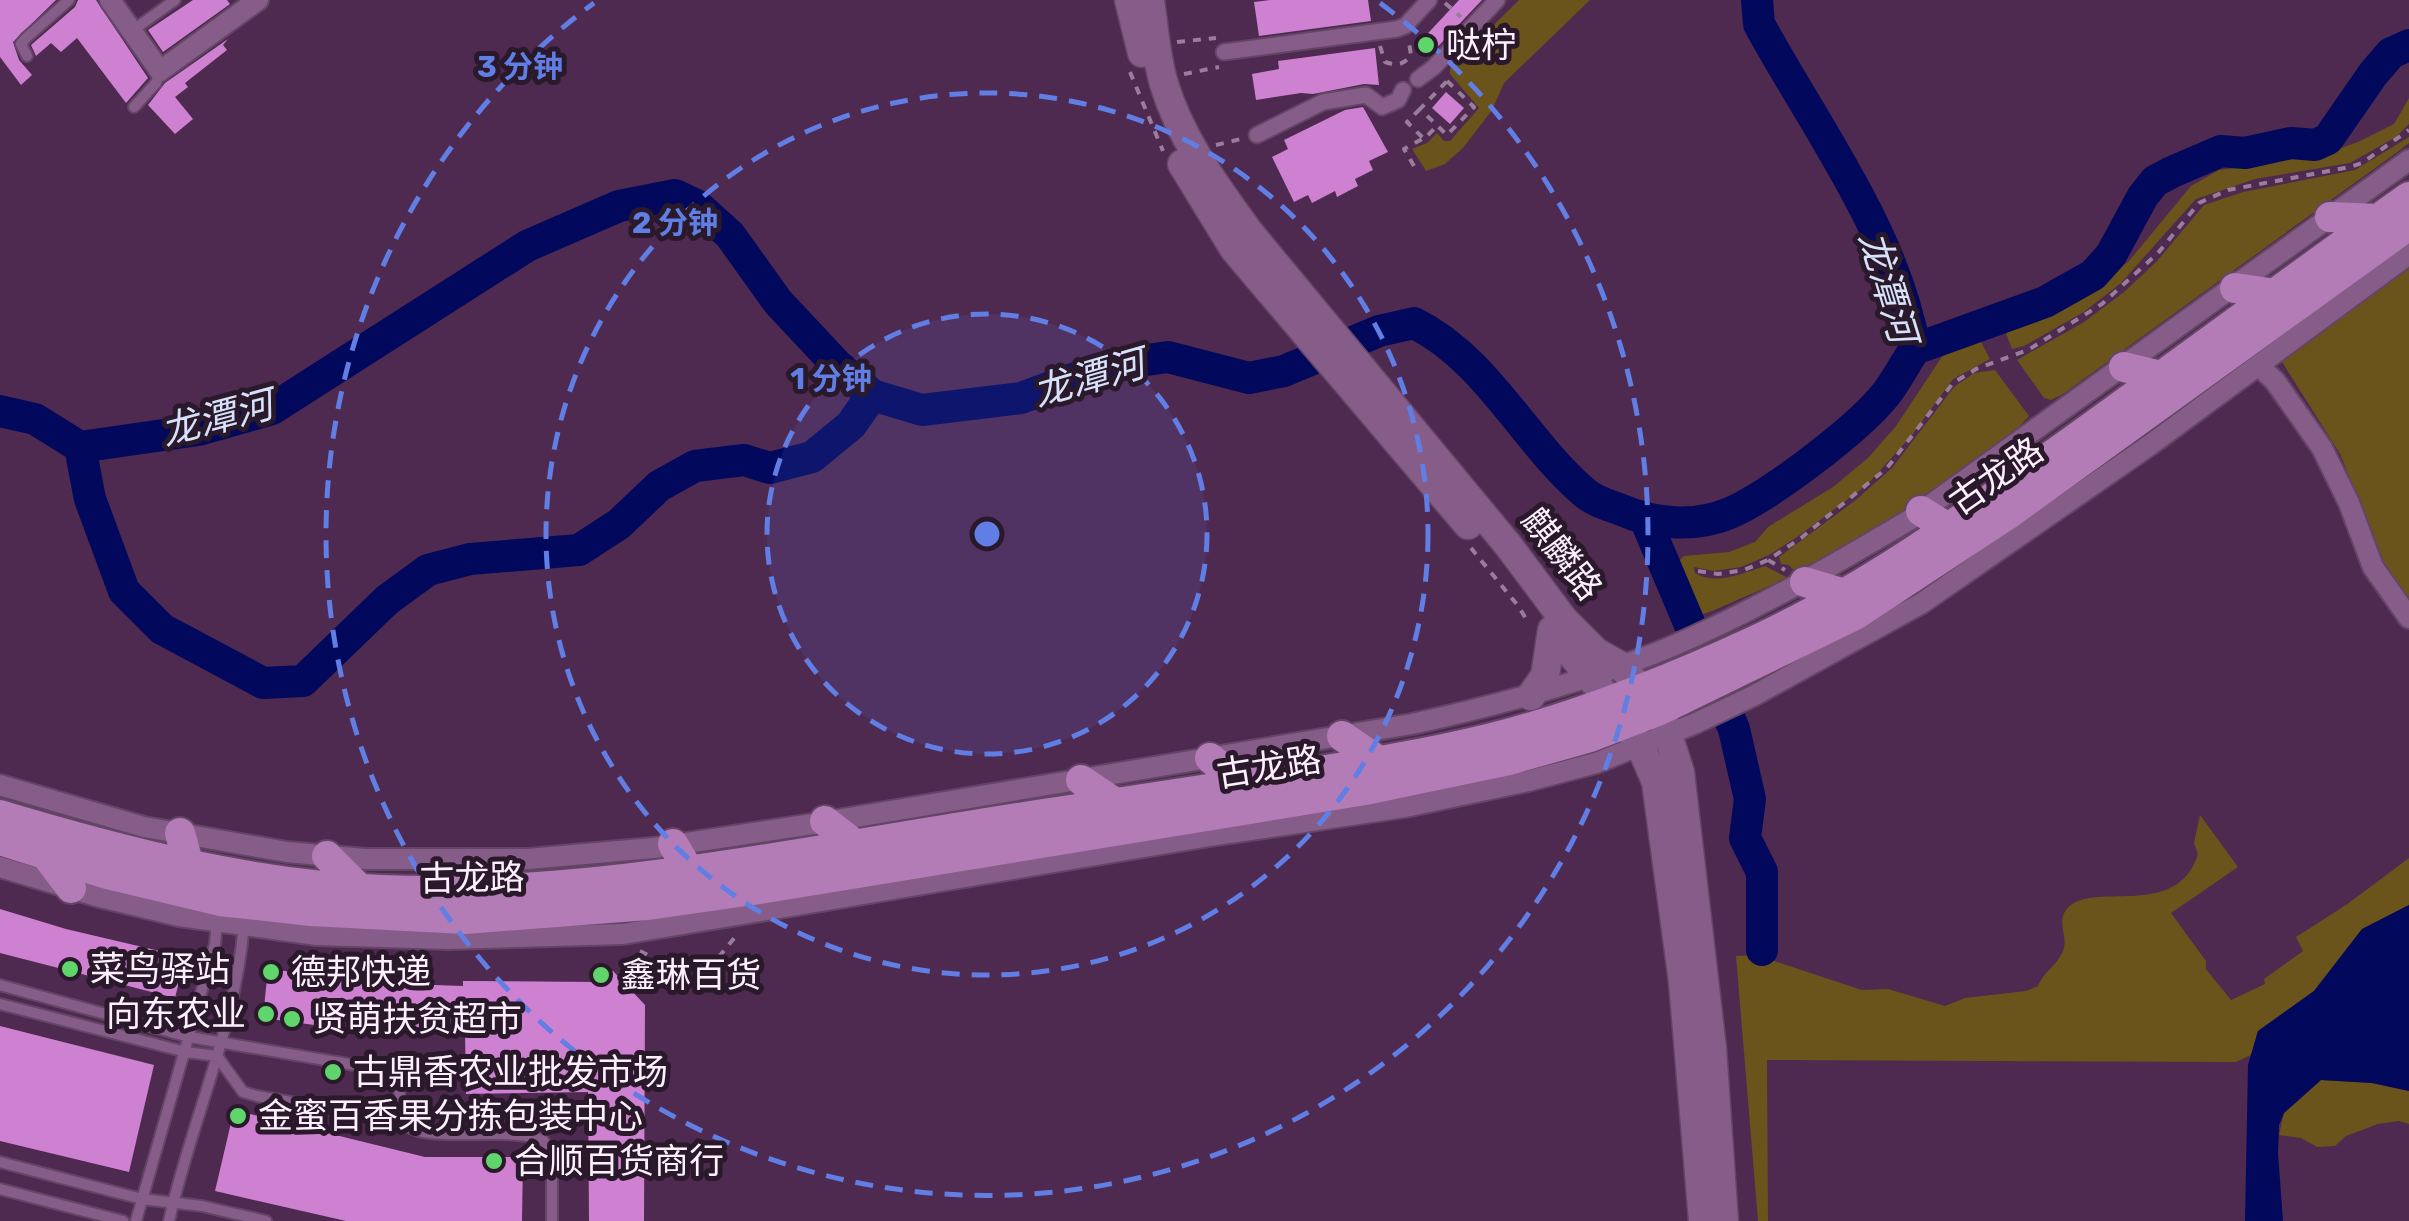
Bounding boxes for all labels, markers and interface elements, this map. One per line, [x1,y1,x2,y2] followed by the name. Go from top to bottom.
[1446,24,1516,66] place label: 哒柠
[1415,34,1437,56] marker: 哒柠
[477,49,563,85] text: 3 分钟
[632,205,718,241] text: 2 分钟
[1849,226,1929,355] water label: 龙潭河
[1028,338,1157,416] water label: 龙潭河
[790,361,872,397] text: 1 分钟
[156,379,285,455] water label: 龙潭河
[1941,429,2051,523] street label: 古龙路
[1513,500,1611,608] street label: 麒麟路
[969,516,1005,552] centre of rings
[1214,738,1324,796] street label: 古龙路
[419,856,525,900] street label: 古龙路
[90,948,230,990] place label: 菜鸟驿站
[291,951,431,993] place label: 德邦快递
[621,954,761,996] place label: 鑫琳百货
[59,958,81,980] marker: 菜鸟驿站
[260,961,282,983] marker: 德邦快递
[590,964,612,986] marker: 鑫琳百货
[106,993,246,1035] place label: 向东农业
[312,998,522,1040] place label: 贤萌扶贫超市
[255,1003,277,1025] marker: 向东农业
[281,1008,303,1030] marker: 贤萌扶贫超市
[353,1051,668,1093] place label: 古鼎香农业批发市场
[322,1061,344,1083] marker: 古鼎香农业批发市场
[258,1095,643,1137] place label: 金蜜百香果分拣包装中心
[227,1105,249,1127] marker: 金蜜百香果分拣包装中心
[514,1140,724,1182] place label: 合顺百货商行
[483,1150,505,1172] marker: 合顺百货商行

